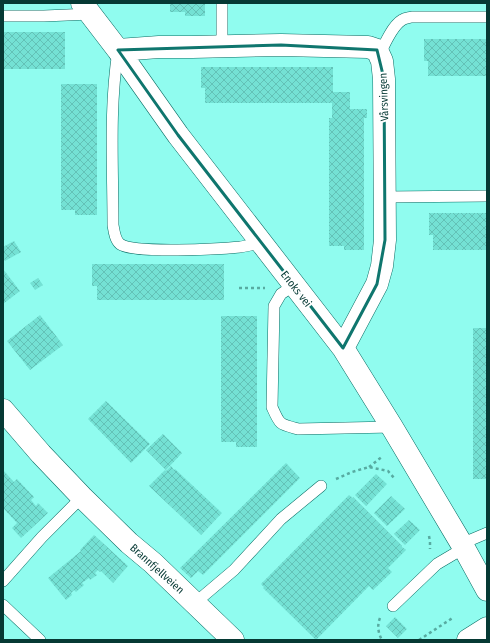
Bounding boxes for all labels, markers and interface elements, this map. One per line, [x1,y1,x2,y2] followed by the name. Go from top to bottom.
[377,73,391,121] street label: Vårsvingen
[278,268,314,310] street label: Enoks vei
[127,541,187,597] street label: Brannfjellveien

